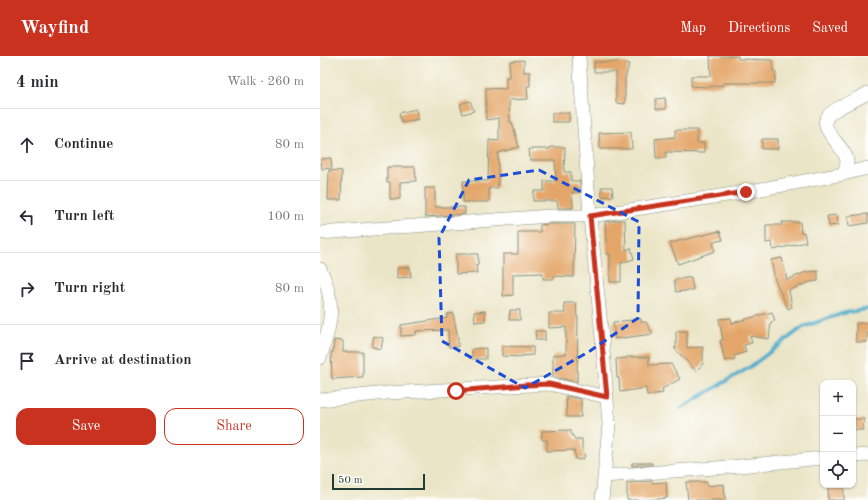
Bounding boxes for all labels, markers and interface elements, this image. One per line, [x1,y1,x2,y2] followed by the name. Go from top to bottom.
[20,19,89,38] text: Wayfind
[680,21,706,35] text: Map
[728,21,790,35] text: Directions
[812,21,848,35] text: Saved
[16,74,59,91] text: 4 min
[227,75,304,88] text: Walk · 260 m
[16,134,38,156] icon: ahead
[54,137,113,152] text: Continue
[275,138,304,151] text: 80 m
[737,183,755,201] route end
[16,206,38,228] icon: left
[54,209,114,224] text: Turn left
[267,210,304,223] text: 100 m
[16,278,38,300] icon: right
[54,281,125,296] text: Turn right
[275,282,304,295] text: 80 m
[16,350,38,372] icon: arrive
[54,353,192,368] text: Arrive at destination
[820,380,856,488] map controls
[820,380,856,416] button: +
[447,382,465,400] route start
[16,408,156,445] button: Save
[164,408,304,445] button: Share
[820,416,856,452] button: −
[820,452,856,488] button: locate
[332,472,425,491] scale bar
[338,475,363,486] text: 50 m

